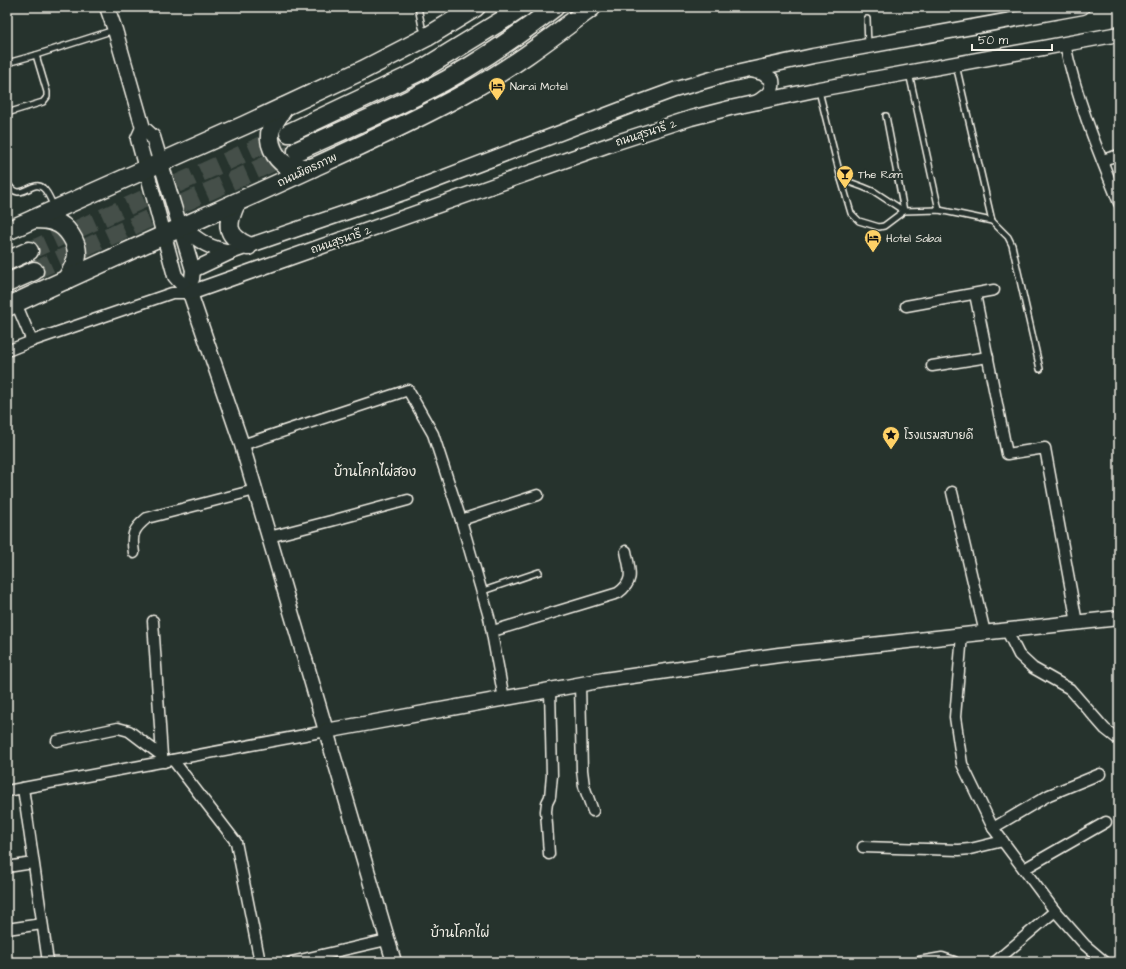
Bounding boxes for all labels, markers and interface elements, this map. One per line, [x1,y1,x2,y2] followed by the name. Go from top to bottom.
[972,26,1052,52] scale bar
[978,32,1009,49] text: 50 m
[487,76,507,101] hotel icon: Narai Motel
[510,79,568,94] place label: Narai Motel
[614,116,679,151] street label: ถนนสุรนารี 2
[275,150,339,190] street label: ถนนมิตรภาพ
[835,164,855,189] bar icon: The Ram
[858,167,903,182] place label: The Ram
[309,222,374,258] street label: ถนนสุรนารี 2
[863,228,883,253] hotel icon: Hotel Sabai
[886,231,942,246] place label: Hotel Sabai
[881,425,901,450] place icon: โรงแรมสบายดี
[904,427,973,443] place label: โรงแรมสบายดี
[334,462,416,481] district label: บ้านโคกไผ่สอง
[431,923,490,942] district label: บ้านโคกไผ่

